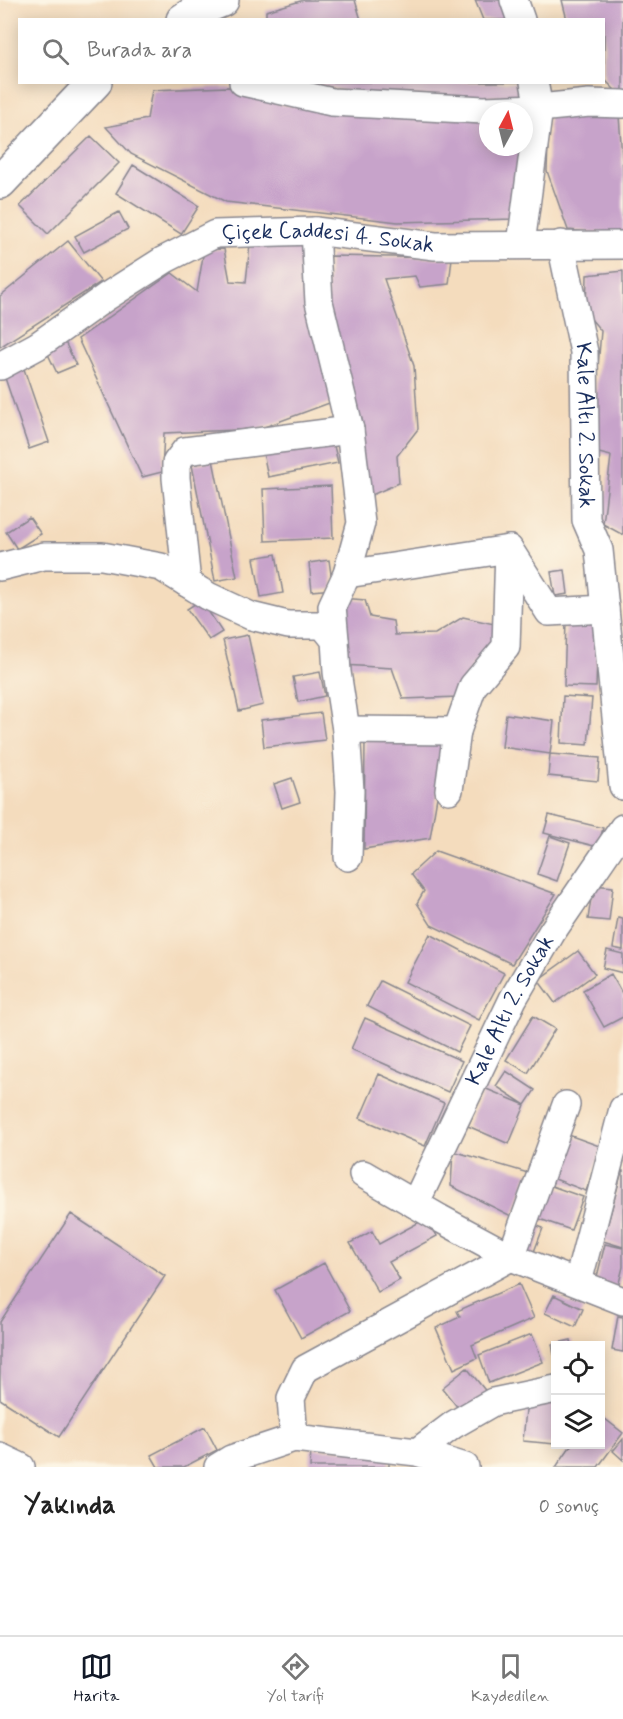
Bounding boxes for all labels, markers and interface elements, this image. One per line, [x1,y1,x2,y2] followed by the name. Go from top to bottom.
[18,18,605,84] search box
[39,35,72,68] icon: search
[87,37,192,65] text: Burada ara
[479,102,533,156] north arrow
[221,217,436,260] street label: Çiçek Caddesi 4. Sokak
[568,340,600,509] street label: Kale Altı 2. Sokak
[460,930,561,1090] street label: Kale Altı 2. Sokak
[551,1341,605,1449] map controls
[551,1341,605,1395] button: locate
[551,1395,605,1449] button: layers
[24,1489,116,1523] text: Yakında
[539,1493,599,1520] text: 0 sonuç
[74,1650,119,1707] tab: Harita
[266,1650,324,1707] tab: Yol tarifi
[471,1650,549,1707] tab: Kaydedilen

